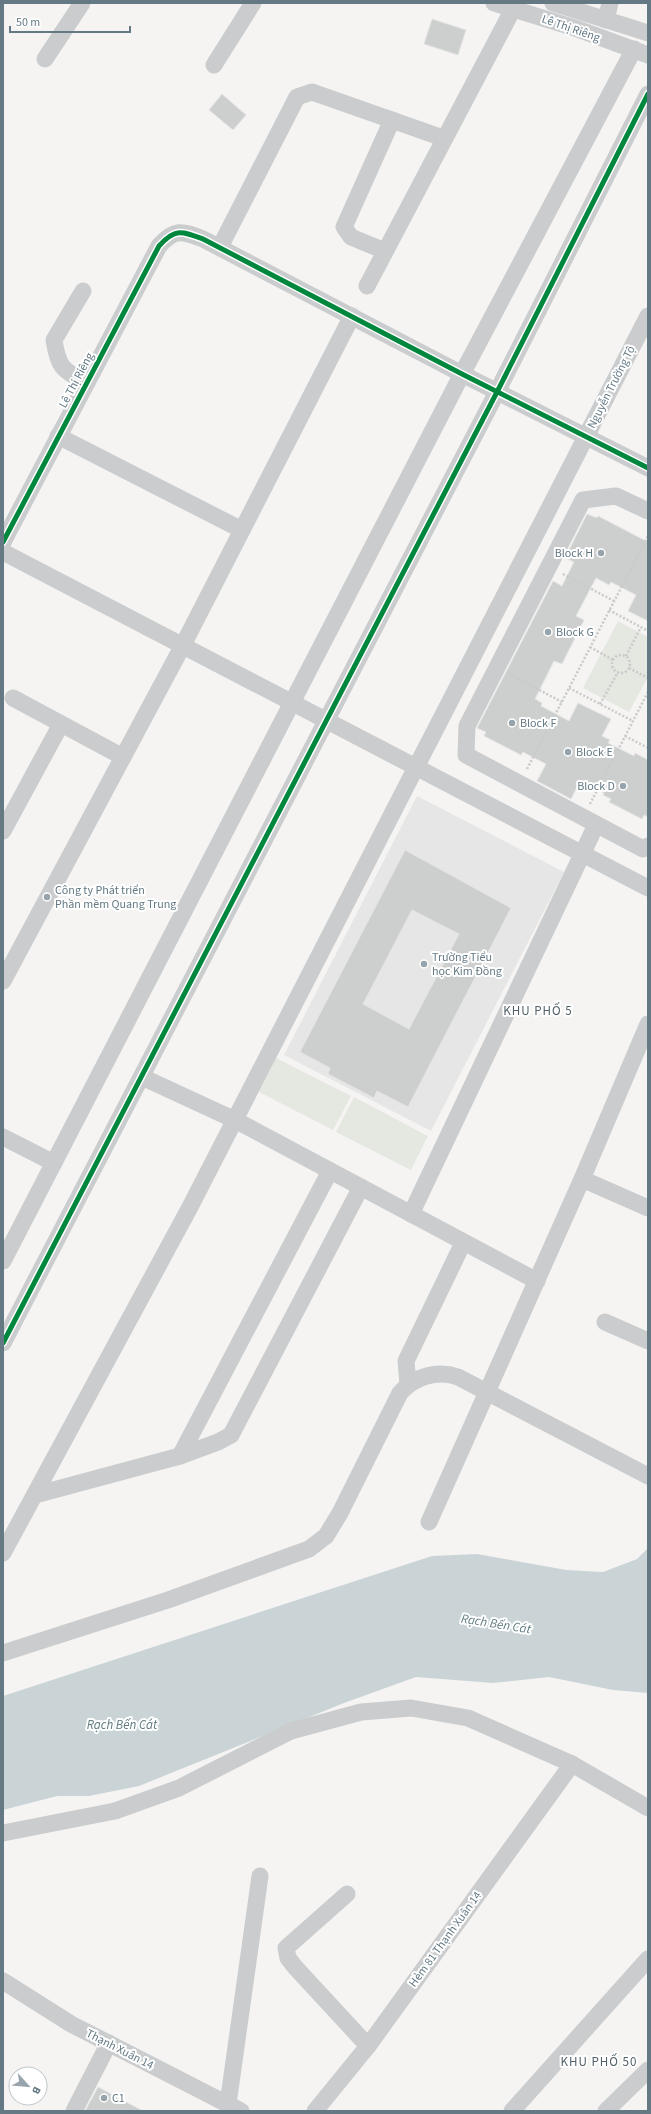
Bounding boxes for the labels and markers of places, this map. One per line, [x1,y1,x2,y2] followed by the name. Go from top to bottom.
[555,545,593,562] place label: Block H
[596,548,606,558] marker: Block H
[556,624,594,641] place label: Block G
[543,627,553,637] marker: Block G
[520,715,556,732] place label: Block F
[507,718,517,728] marker: Block F
[576,744,613,761] place label: Block E
[563,747,573,757] marker: Block E
[577,778,615,795] place label: Block D
[618,781,628,791] marker: Block D
[55,882,176,913] place label: Công ty Phát triển Phần mềm Quang Trung
[42,892,52,902] marker: Công ty Phát triển Phần mềm Quang Trung
[432,949,502,980] place label: Trường Tiểu học Kim Đồng
[419,959,429,969] marker: Trường Tiểu học Kim Đồng
[112,2090,125,2107] place label: С1
[99,2093,109,2103] marker: С1

